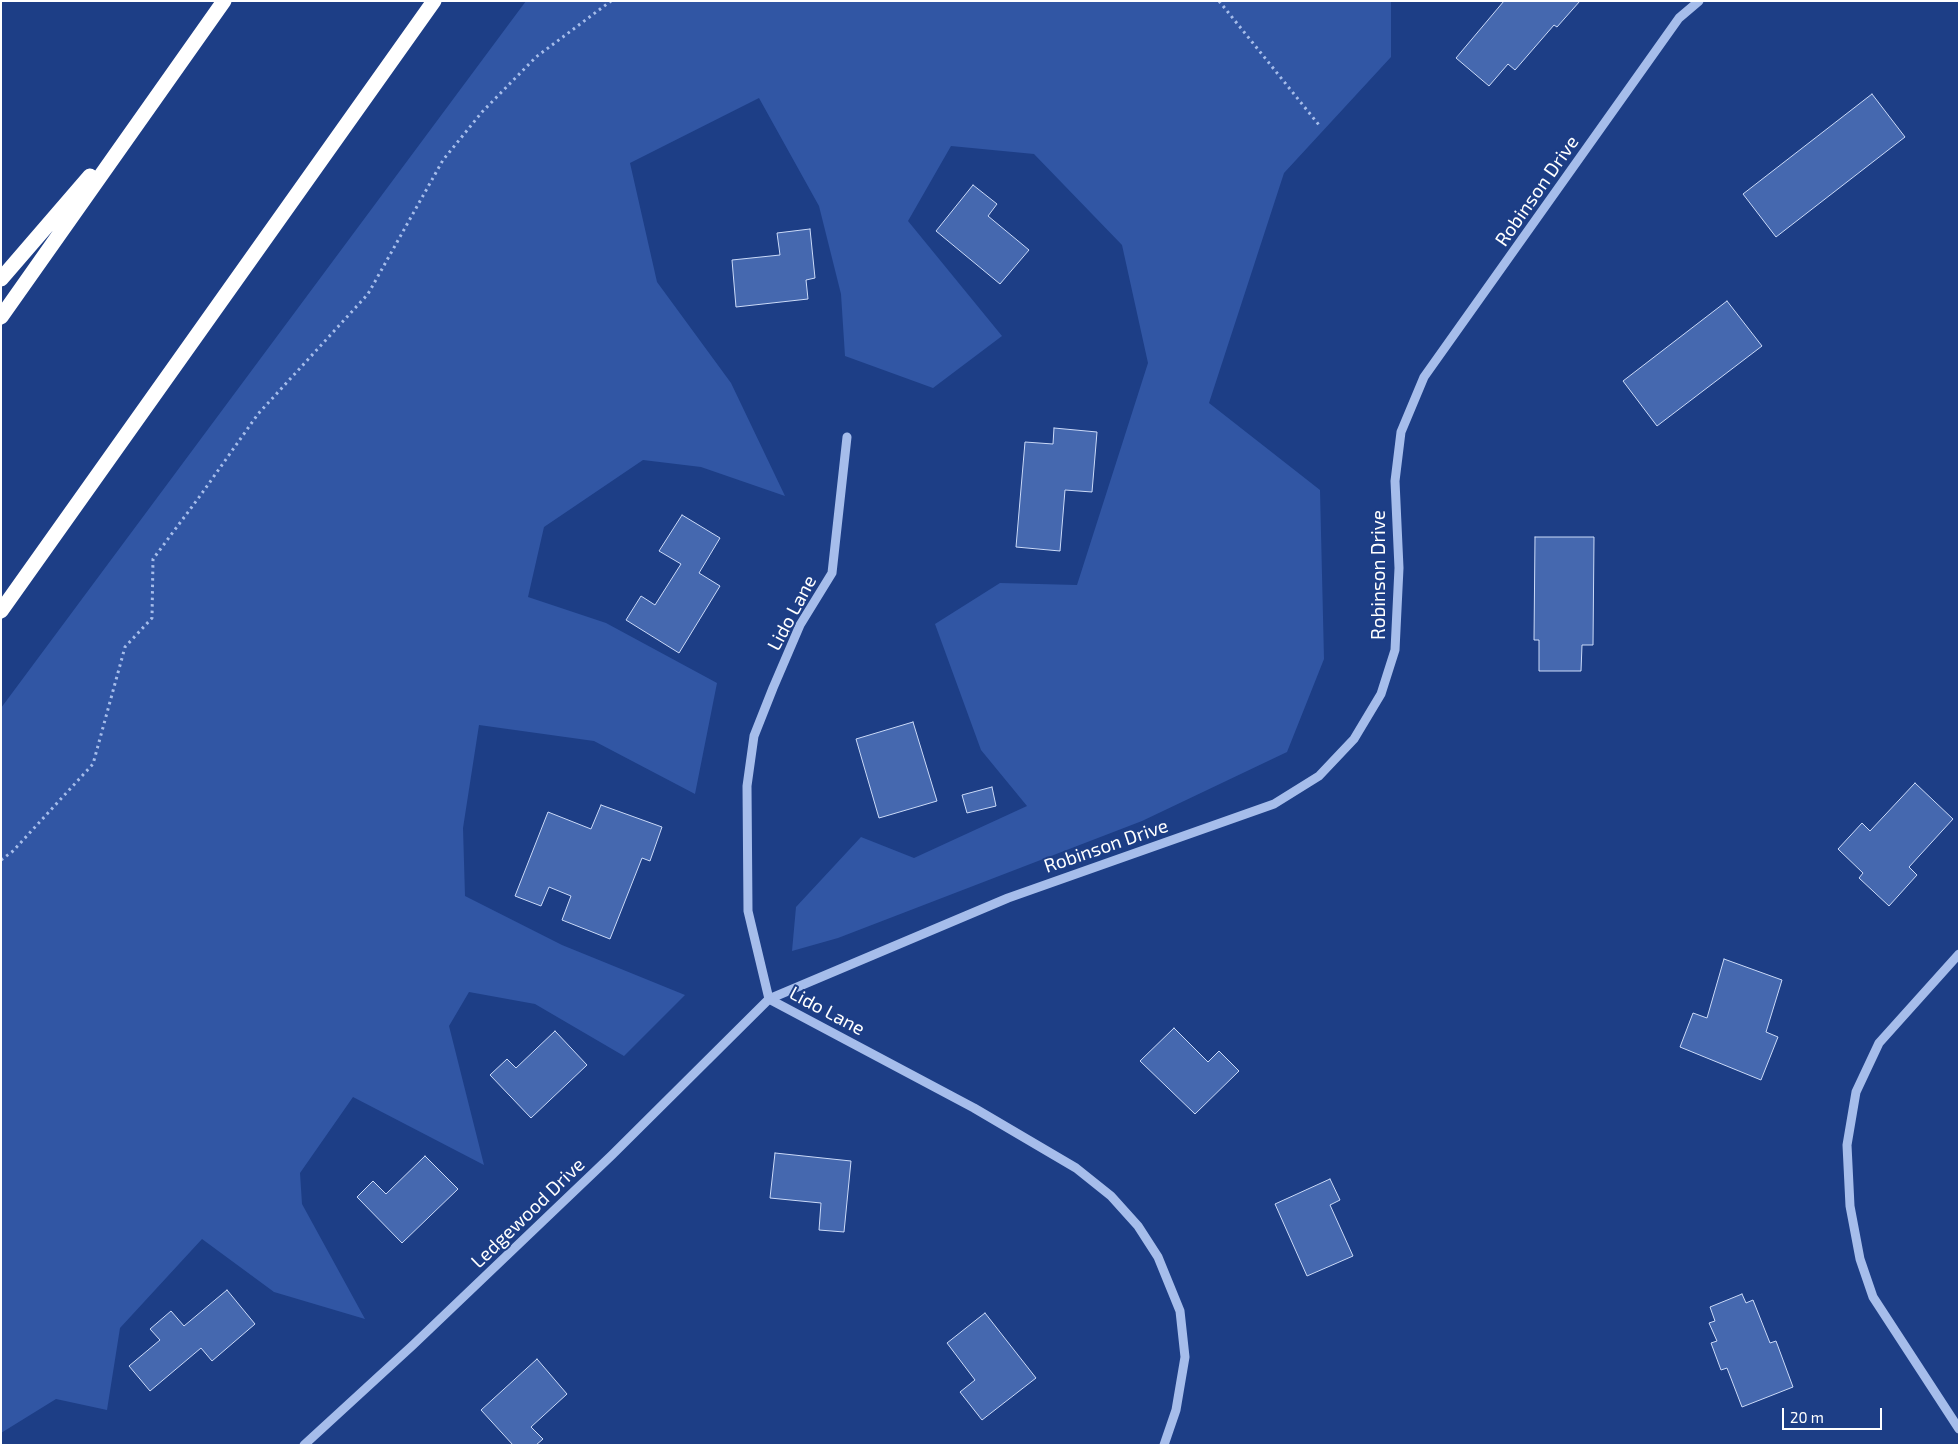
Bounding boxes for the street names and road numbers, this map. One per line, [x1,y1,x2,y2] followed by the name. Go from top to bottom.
[1490,131,1584,251] street label: Robinson Drive
[1368,510,1390,640] street label: Robinson Drive
[763,572,821,654] street label: Lido Lane
[1041,814,1171,878] street label: Robinson Drive
[786,982,868,1040] street label: Lido Lane
[467,1153,589,1273] street label: Ledgewood Drive

